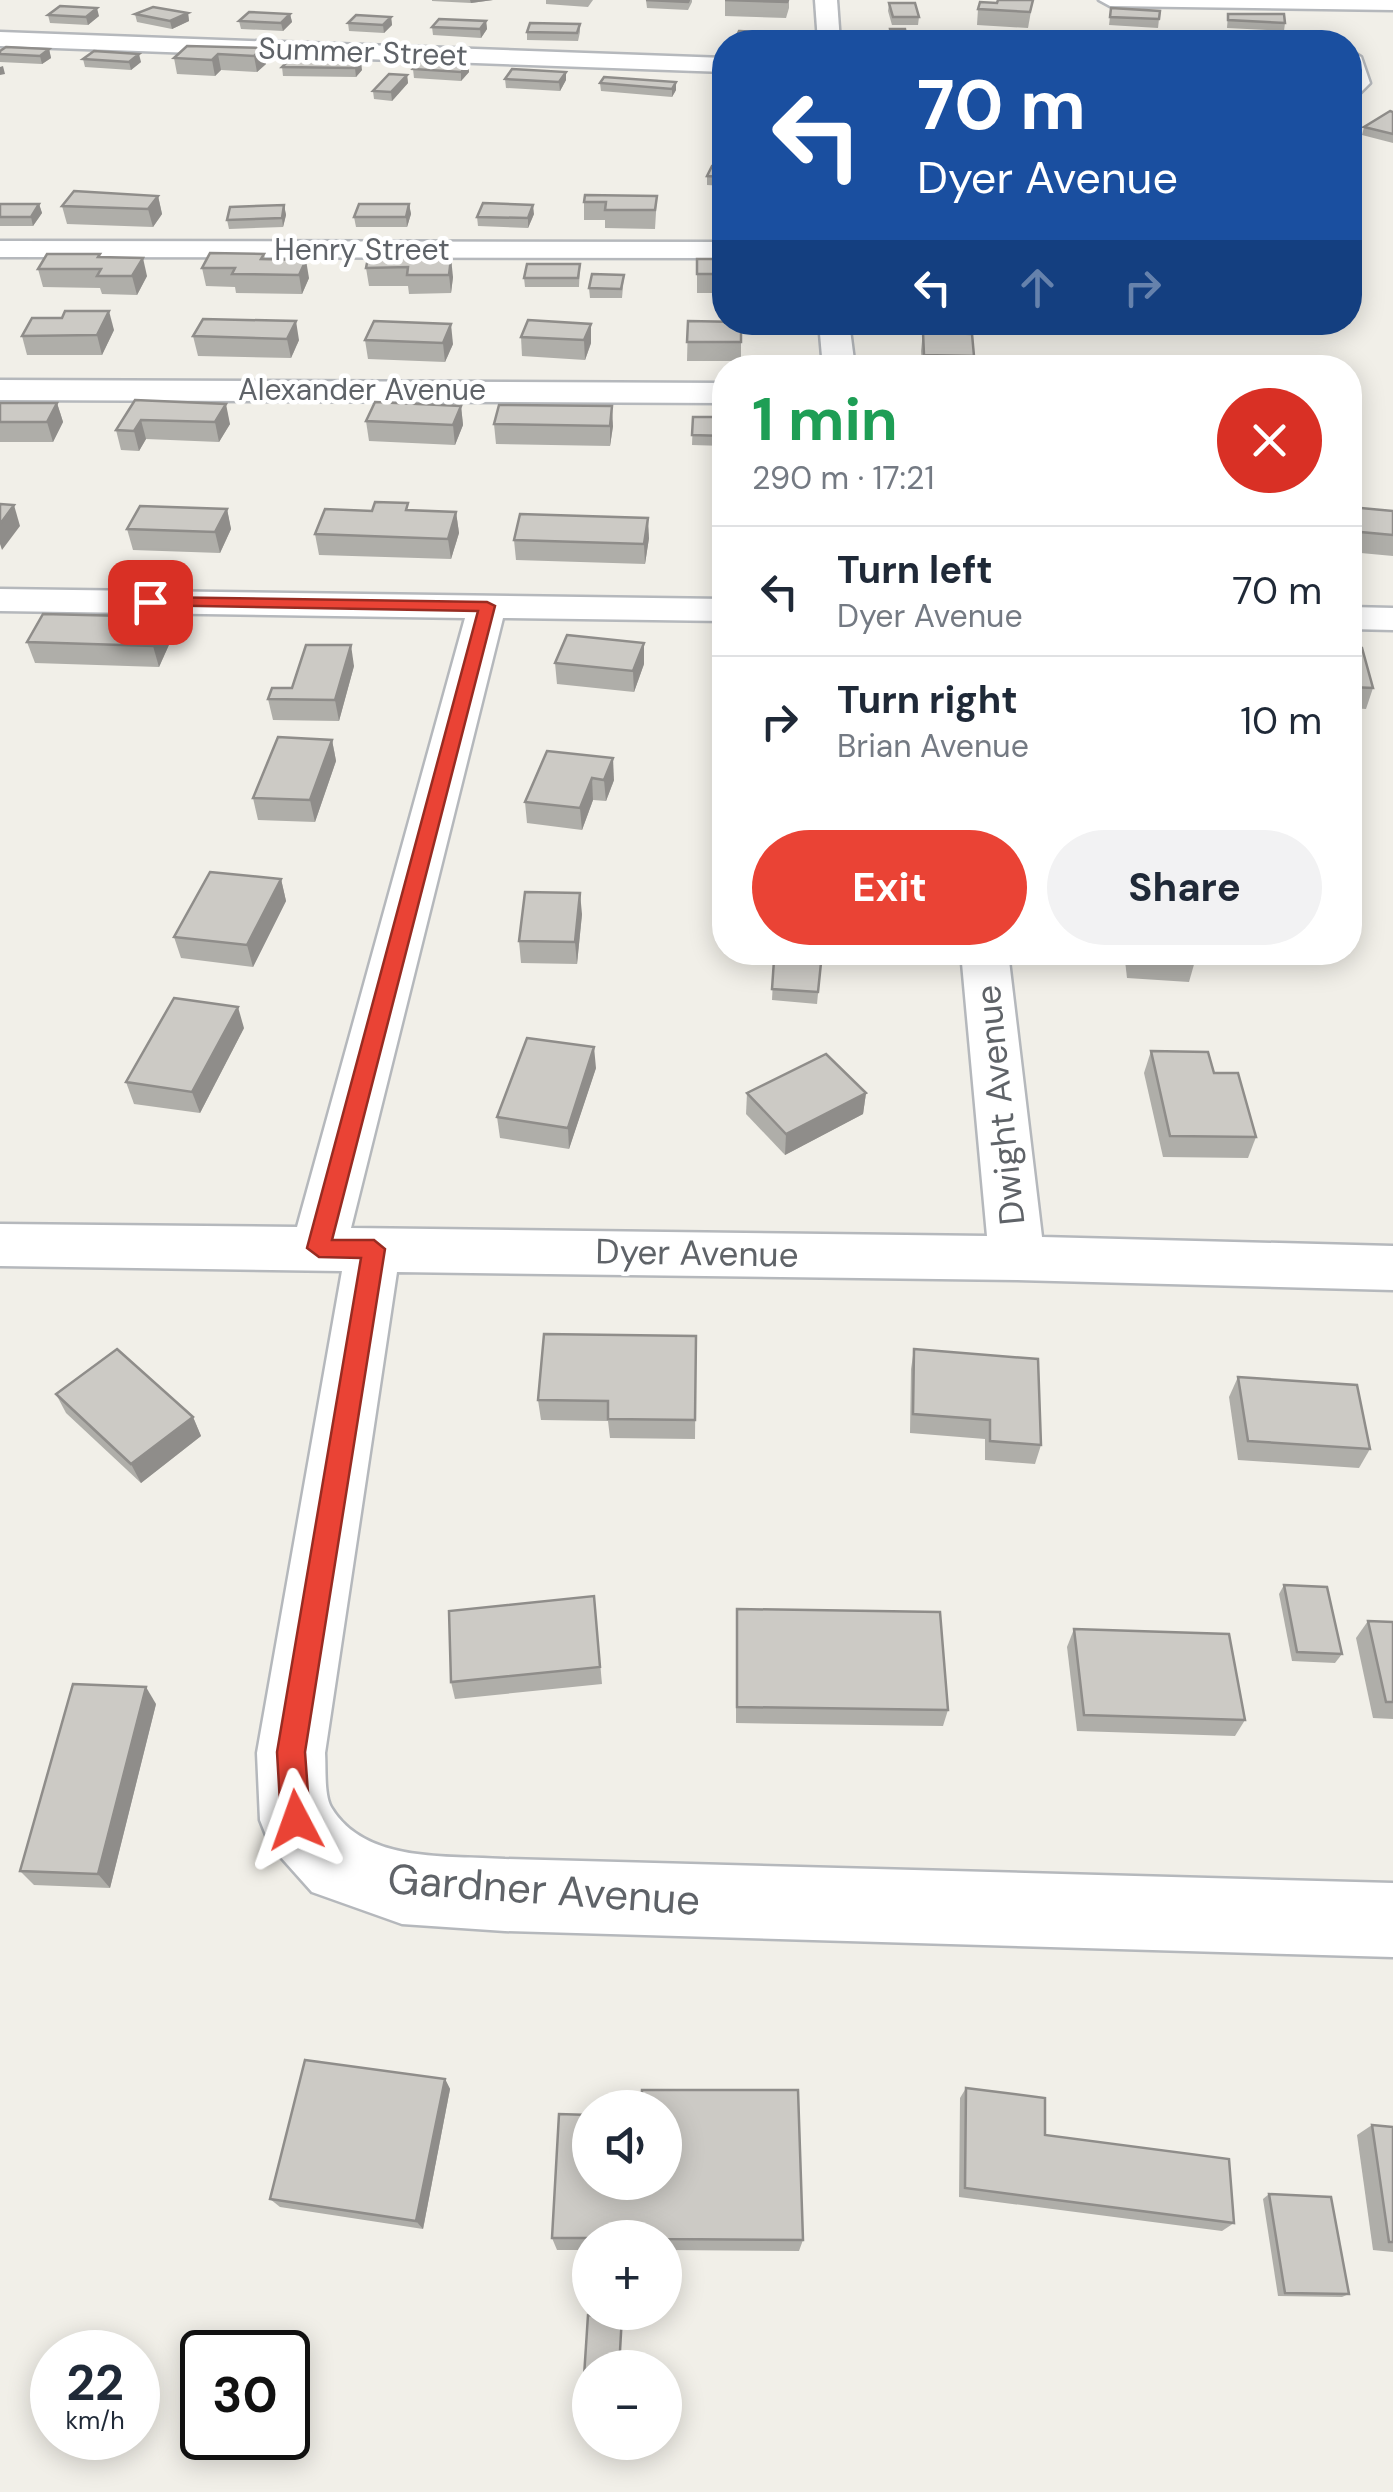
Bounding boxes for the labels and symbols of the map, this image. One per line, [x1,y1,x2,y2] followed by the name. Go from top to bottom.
[258,28,468,75] street label: Summer Street
[274,230,450,269] street label: Henry Street
[238,370,486,409] street label: Alexander Avenue
[108,560,193,645] pin
[965,983,1035,1227] street label: Dwight Avenue
[595,1228,799,1278] street label: Dyer Avenue
[244,1768,348,1872] position arrow
[386,1851,702,1928] street label: Gardner Avenue
[180,2330,310,2460] speed limit sign: 30

